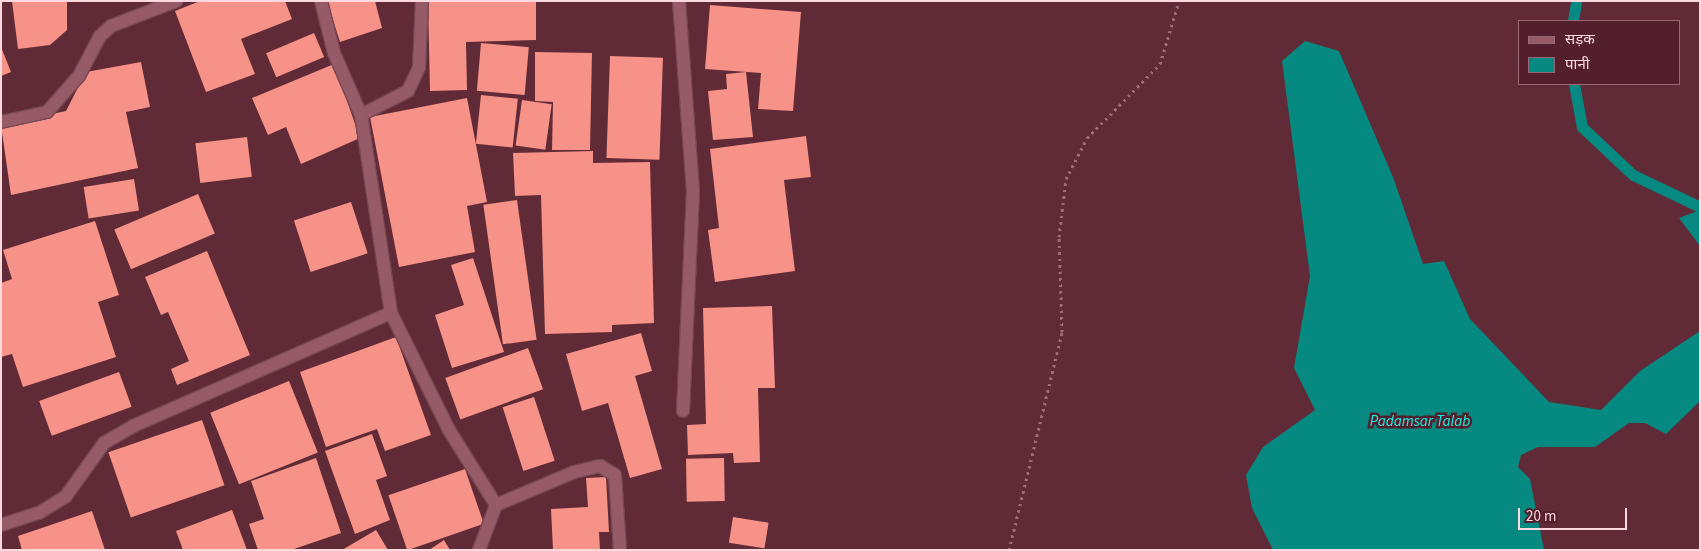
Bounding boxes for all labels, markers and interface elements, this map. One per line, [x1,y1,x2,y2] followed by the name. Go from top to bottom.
[1518,20,1681,85] legend
[1565,29,1595,50] text: सड़क
[1565,54,1590,75] text: पानी
[1370,413,1470,431] water label: Padamsar Talab
[1521,498,1630,530] scale bar
[1526,506,1556,527] text: 20 m

